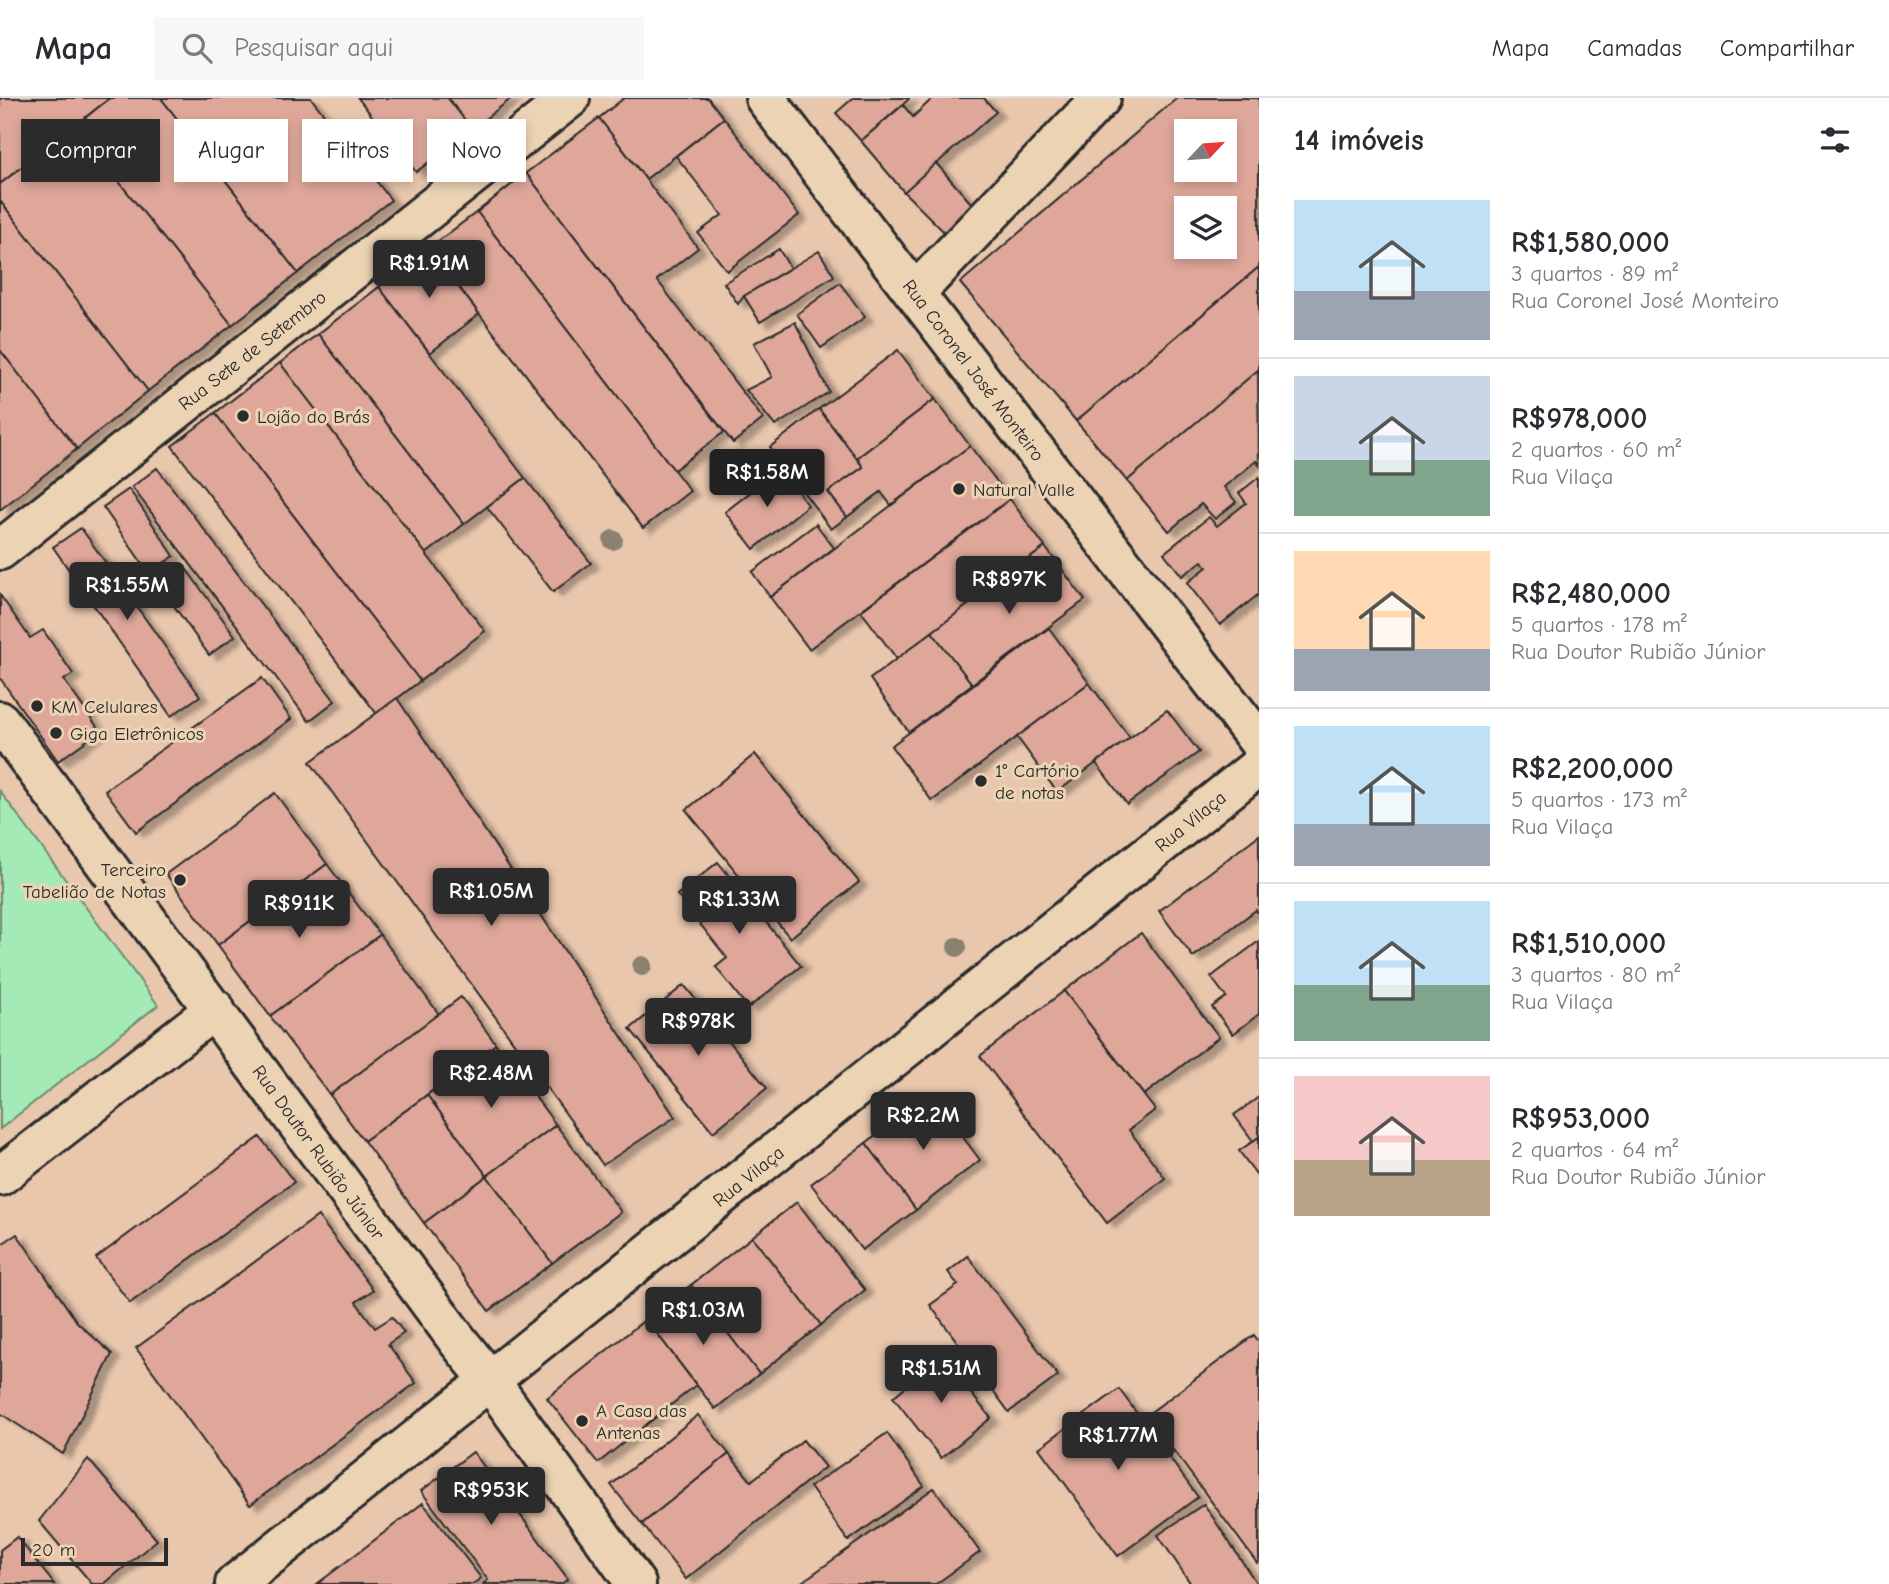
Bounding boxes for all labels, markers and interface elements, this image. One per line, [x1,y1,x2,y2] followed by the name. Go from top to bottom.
[154,17,644,80] search box
[35,29,112,67] text: Mapa
[178,29,216,67] icon: search
[234,33,393,63] text: Pesquisar aqui
[1492,34,1549,62] text: Mapa
[1587,34,1682,62] text: Camadas
[1720,34,1854,62] text: Compartilhar
[21,119,160,182] chip: Comprar
[174,119,288,182] chip: Alugar
[302,119,413,182] chip: Filtros
[427,119,526,182] chip: Novo
[1174,119,1237,182] north arrow
[1174,119,1237,259] map controls
[1816,121,1854,159] icon: filters
[1294,123,1424,158] text: 14 imóveis
[1174,196,1237,259] button: layers
[1511,225,1670,260] text: R$1,580,000
[1350,228,1434,312] icon: home
[364,240,494,300] pin: R$1.91M
[389,249,469,276] text: R$1.91M
[1511,260,1678,287] text: 3 quartos · 89 m²
[898,276,1049,466] street label: Rua Coronel José Monteiro
[174,286,331,415] street label: Rua Sete de Setembro
[1511,287,1779,314] text: Rua Coronel José Monteiro
[1511,401,1647,436] text: R$978,000
[1350,404,1434,488] icon: home
[257,406,370,428] place label: Lojão do Brás
[235,408,251,424] marker: Lojão do Brás
[1511,436,1681,463] text: 2 quartos · 60 m²
[702,450,832,509] pin: R$1.58M
[726,458,808,485] text: R$1.58M
[1511,463,1613,490] text: Rua Vilaça
[973,479,1075,501] place label: Natural Valle
[951,481,967,497] marker: Natural Valle
[952,556,1066,616] pin: R$897K
[62,562,192,622] pin: R$1.55M
[972,565,1046,592] text: R$897K
[85,571,169,598] text: R$1.55M
[1511,576,1671,611] text: R$2,480,000
[1350,579,1434,663] icon: home
[1511,611,1687,638] text: 5 quartos · 178 m²
[1511,638,1766,665] text: Rua Doutor Rubião Júnior
[51,696,158,718] place label: KM Celulares
[29,698,45,714] marker: KM Celulares
[70,723,204,745] place label: Giga Eletrônicos
[48,725,64,741] marker: Giga Eletrônicos
[1511,751,1674,786] text: R$2,200,000
[1350,754,1434,838] icon: home
[995,760,1079,804] place label: 1° Cartório de notas
[973,773,989,789] marker: 1° Cartório de notas
[1511,786,1687,813] text: 5 quartos · 173 m²
[1151,787,1230,857] street label: Rua Vilaça
[1511,813,1613,840] text: Rua Vilaça
[23,859,166,903] place label: Terceiro Tabelião de Notas
[426,868,556,928] pin: R$1.05M
[172,872,188,888] marker: Terceiro Tabelião de Notas
[674,876,804,936] pin: R$1.33M
[449,877,533,904] text: R$1.05M
[242,880,356,940] pin: R$911K
[698,885,780,912] text: R$1.33M
[264,889,334,916] text: R$911K
[1511,926,1666,961] text: R$1,510,000
[1350,929,1434,1013] icon: home
[1511,961,1680,988] text: 3 quartos · 80 m²
[1511,988,1613,1015] text: Rua Vilaça
[641,998,755,1058] pin: R$978K
[661,1007,735,1034] text: R$978K
[426,1051,556,1110] pin: R$2.48M
[449,1059,533,1086] text: R$2.48M
[248,1061,389,1244] street label: Rua Doutor Rubião Júnior
[866,1093,980,1152] pin: R$2.2M
[887,1101,959,1128] text: R$2.2M
[1511,1101,1650,1136] text: R$953,000
[1350,1104,1434,1188] icon: home
[1511,1136,1678,1163] text: 2 quartos · 64 m²
[709,1142,788,1212] street label: Rua Vilaça
[1511,1163,1766,1190] text: Rua Doutor Rubião Júnior
[638,1288,768,1347] pin: R$1.03M
[661,1296,745,1323] text: R$1.03M
[876,1346,1006,1405] pin: R$1.51M
[901,1354,981,1381] text: R$1.51M
[596,1400,687,1444] place label: A Casa das Antenas
[1053,1412,1183,1472] pin: R$1.77M
[574,1413,590,1429] marker: A Casa das Antenas
[1078,1421,1158,1448] text: R$1.77M
[434,1468,548,1527] pin: R$953K
[453,1476,529,1503] text: R$953K
[21,1535,168,1567] scale bar
[32,1539,76,1561] text: 20 m

